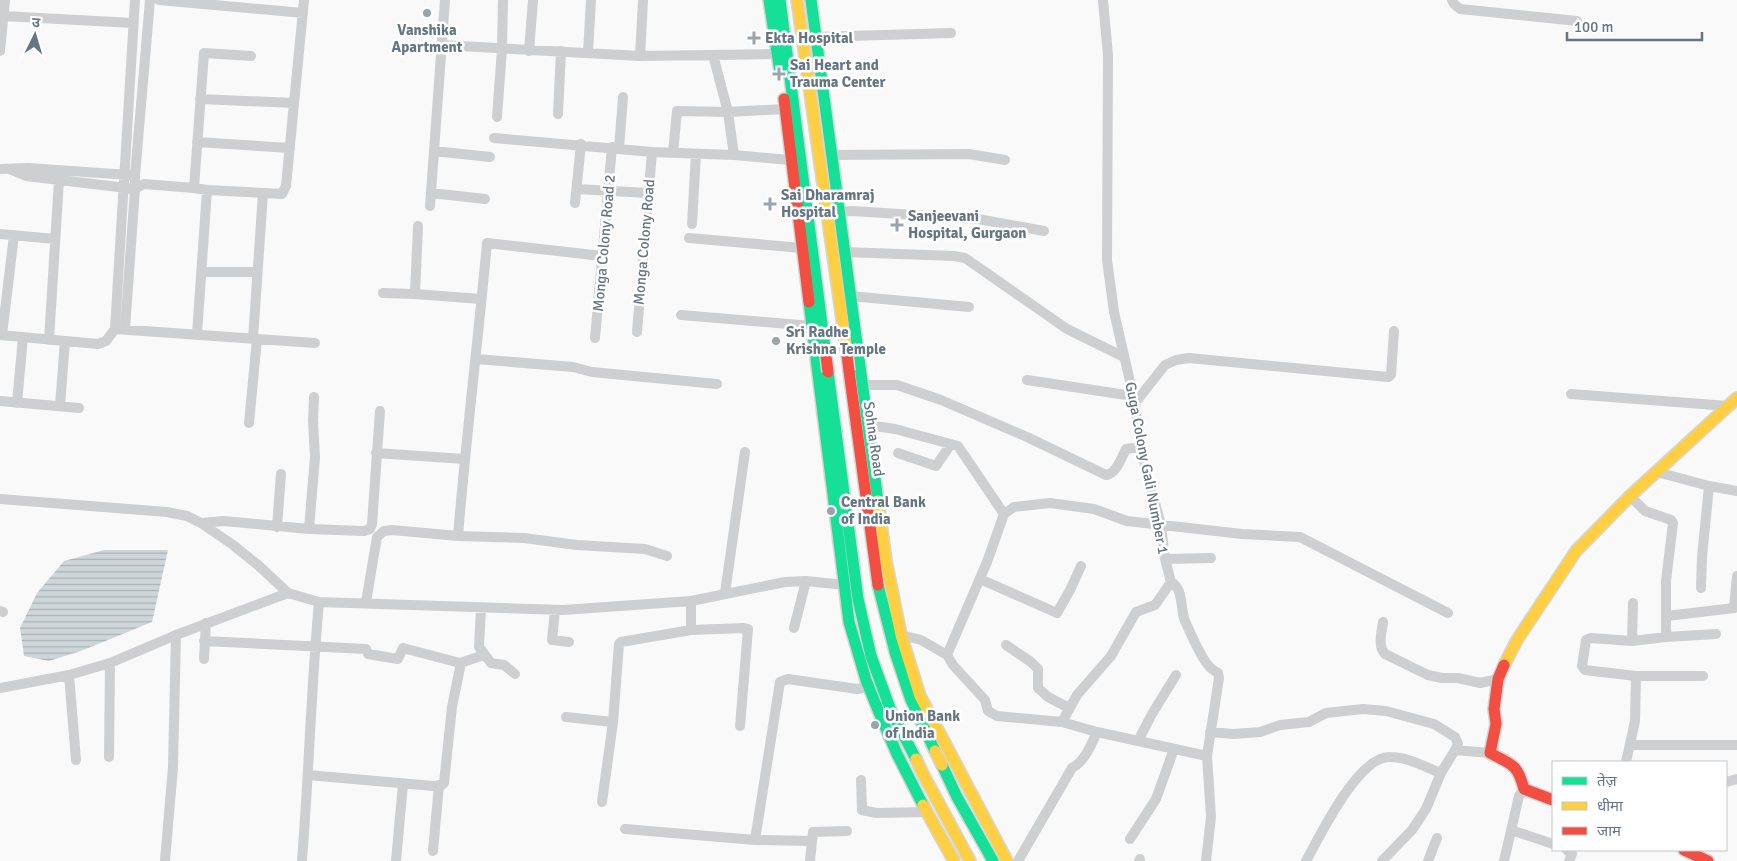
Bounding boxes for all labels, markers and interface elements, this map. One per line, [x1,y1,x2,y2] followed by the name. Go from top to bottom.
[421,7,433,19] marker: Vanshika Apartment
[10,10,60,60] north arrow
[1567,10,1702,42] scale bar
[31,14,42,31] text: उ
[1574,18,1614,36] text: 100 m
[392,21,463,56] place label: Vanshika Apartment
[765,29,854,47] place label: Ekta Hospital
[747,31,761,45] marker: Ekta Hospital
[790,56,885,91] place label: Sai Heart and Trauma Center
[772,67,786,81] marker: Sai Heart and Trauma Center
[589,174,619,312] street label: Monga Colony Road 2
[630,178,658,306] street label: Monga Colony Road
[781,186,875,221] place label: Sai Dharamraj Hospital
[763,197,777,211] marker: Sai Dharamraj Hospital
[908,207,1027,242] place label: Sanjeevani Hospital, Gurgaon
[890,218,904,232] marker: Sanjeevani Hospital, Gurgaon
[786,323,886,358] place label: Sri Radhe Krishna Temple
[770,335,782,347] marker: Sri Radhe Krishna Temple
[1121,380,1173,556] street label: Guga Colony Gali Number 1
[860,400,888,478] street label: Sohna Road
[841,493,926,528] place label: Central Bank of India
[825,505,837,517] marker: Central Bank of India
[885,707,960,742] place label: Union Bank of India
[869,719,881,731] marker: Union Bank of India
[1552,761,1727,851] legend
[1597,772,1618,790] text: तेज़
[1597,797,1624,815] text: धीमा
[1597,822,1622,840] text: जाम

